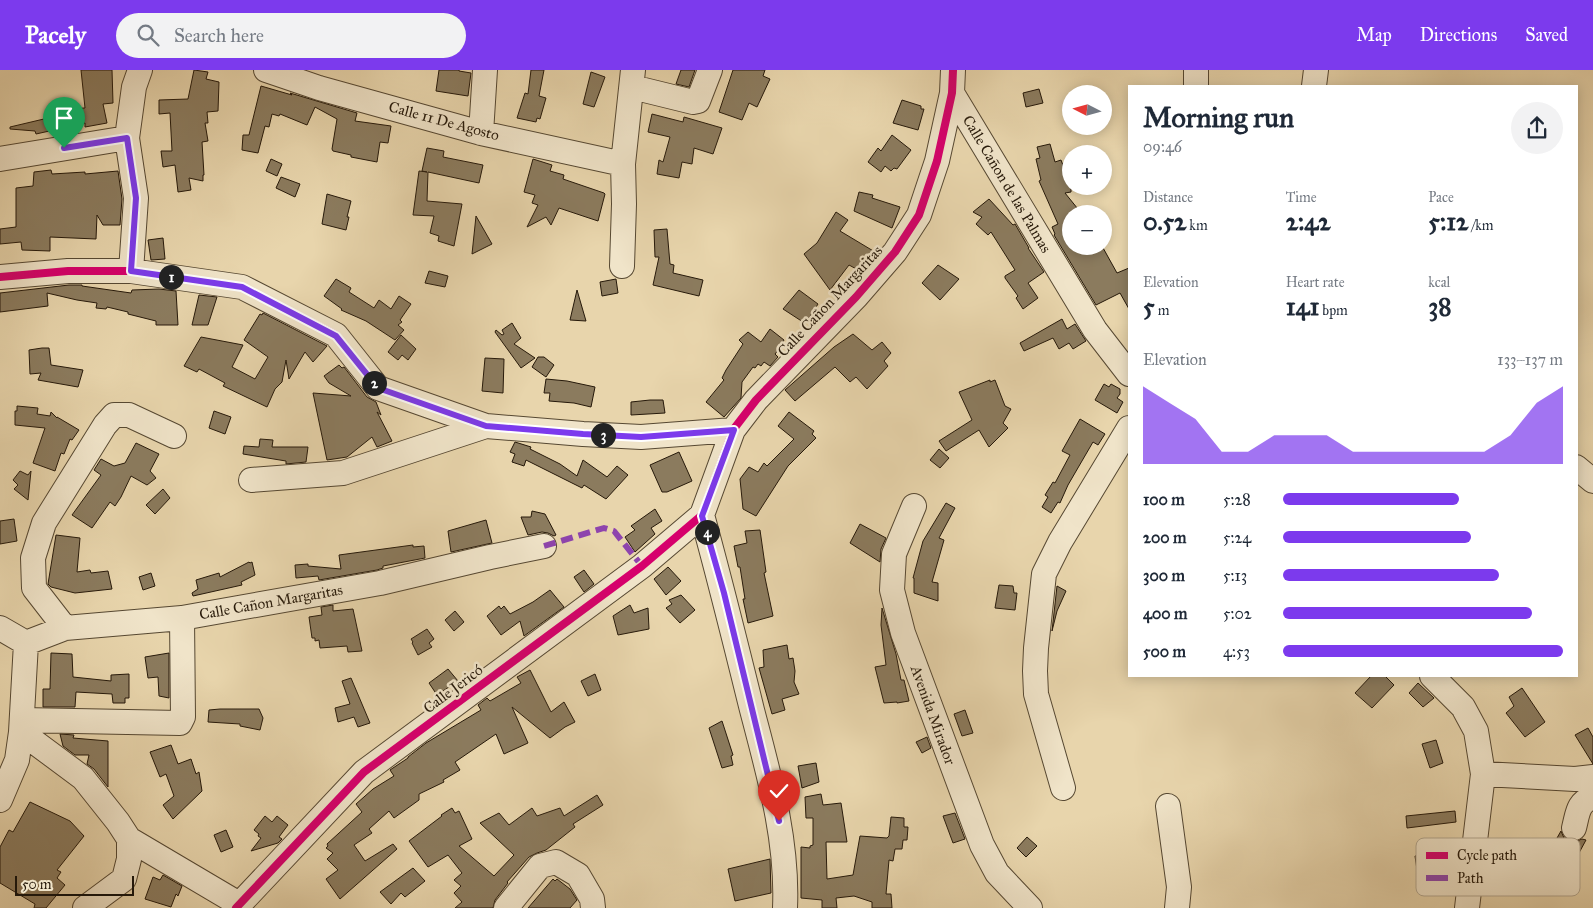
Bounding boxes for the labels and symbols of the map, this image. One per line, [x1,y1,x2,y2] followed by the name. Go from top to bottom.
[1062,85,1112,135] north arrow
[43,97,85,148] pin
[387,98,502,144] street label: Calle 11 De Agosto
[959,112,1055,256] street label: Calle Cañon de las Palmas
[774,242,886,360] street label: Calle Cañon Margaritas
[158,264,184,290] pin: 1
[362,370,386,396] pin: 2
[590,422,616,448] pin: 3
[694,520,720,544] pin: 4
[198,581,344,623] street label: Calle Cañon Margaritas
[420,661,487,718] street label: Calle Jericó
[906,662,959,767] street label: Avenida Mirador
[758,770,800,821] pin
[1416,838,1580,896] legend
[1457,847,1517,864] text: Cycle path
[1457,870,1484,887] text: Path
[15,873,134,896] scale bar

